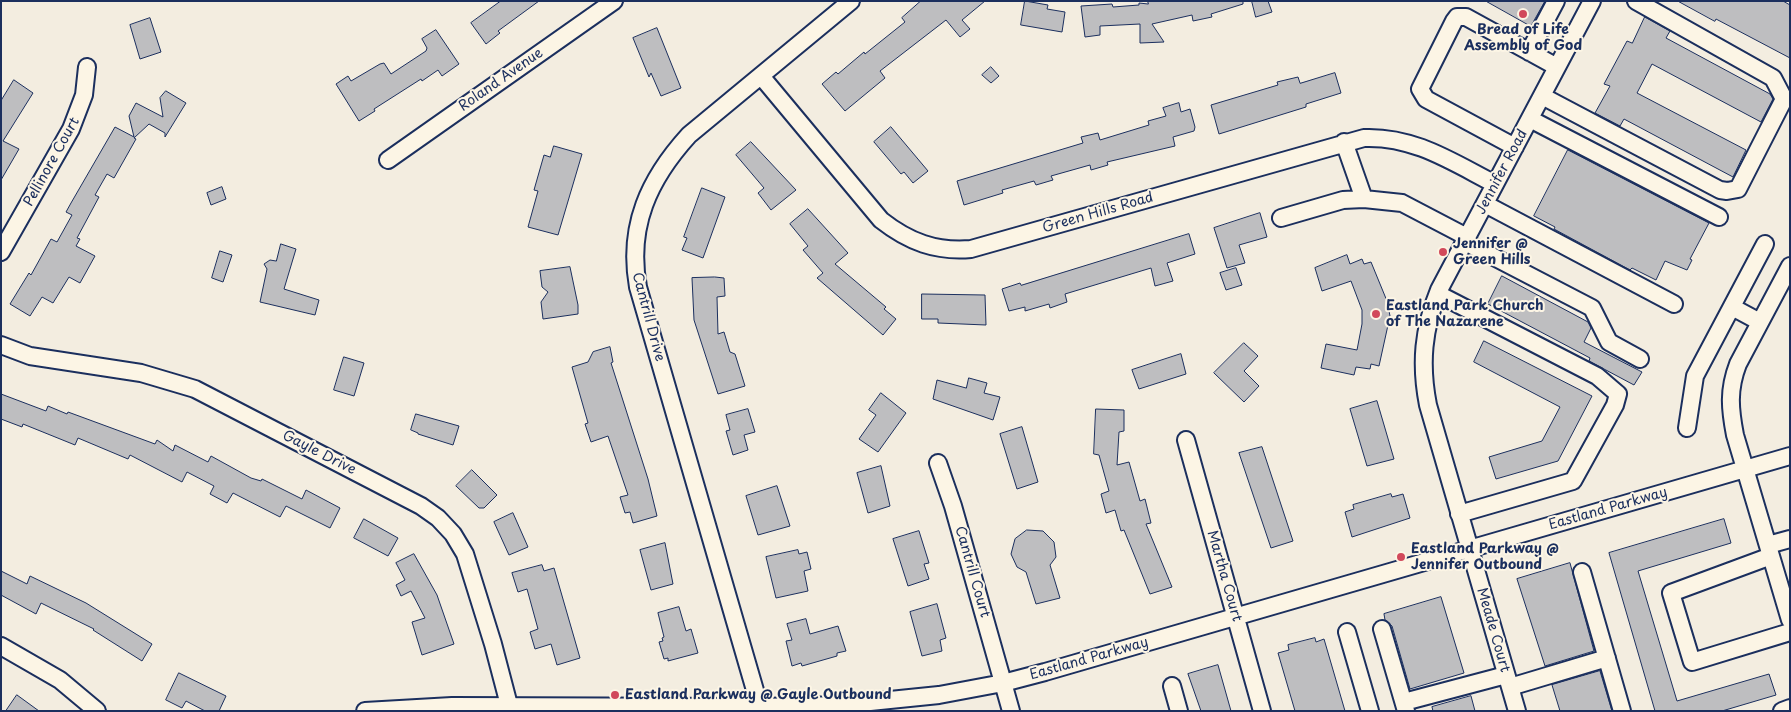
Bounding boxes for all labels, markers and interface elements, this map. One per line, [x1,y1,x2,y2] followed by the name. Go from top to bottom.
[1517,8,1529,20] marker: Bread of Life Assembly of God
[1464,22,1582,54] place label: Bread of Life Assembly of God
[456,45,546,115] street label: Roland Avenue
[21,115,83,209] street label: Pellinore Court
[1473,127,1531,217] street label: Jennifer Road
[1041,189,1155,237] street label: Green Hills Road
[1453,236,1530,268] place label: Jennifer @ Green Hills
[1437,246,1449,258] marker: Jennifer @ Green Hills
[628,271,668,363] street label: Cantrill Drive
[1386,298,1543,331] place label: Eastland Park Church of The Nazarene
[1370,308,1382,320] marker: Eastland Park Church of The Nazarene
[279,427,359,479] street label: Gayle Drive
[1547,484,1669,534] street label: Eastland Parkway
[951,524,993,620] street label: Cantrill Court
[1203,529,1245,623] street label: Martha Court
[1411,541,1559,574] place label: Eastland Parkway @ Jennifer Outbound
[1395,551,1407,563] marker: Eastland Parkway @ Jennifer Outbound
[1473,586,1513,674] street label: Meade Court
[1028,634,1150,684] street label: Eastland Parkway
[625,687,891,703] place label: Eastland Parkway @ Gayle Outbound
[609,689,621,701] marker: Eastland Parkway @ Gayle Outbound

